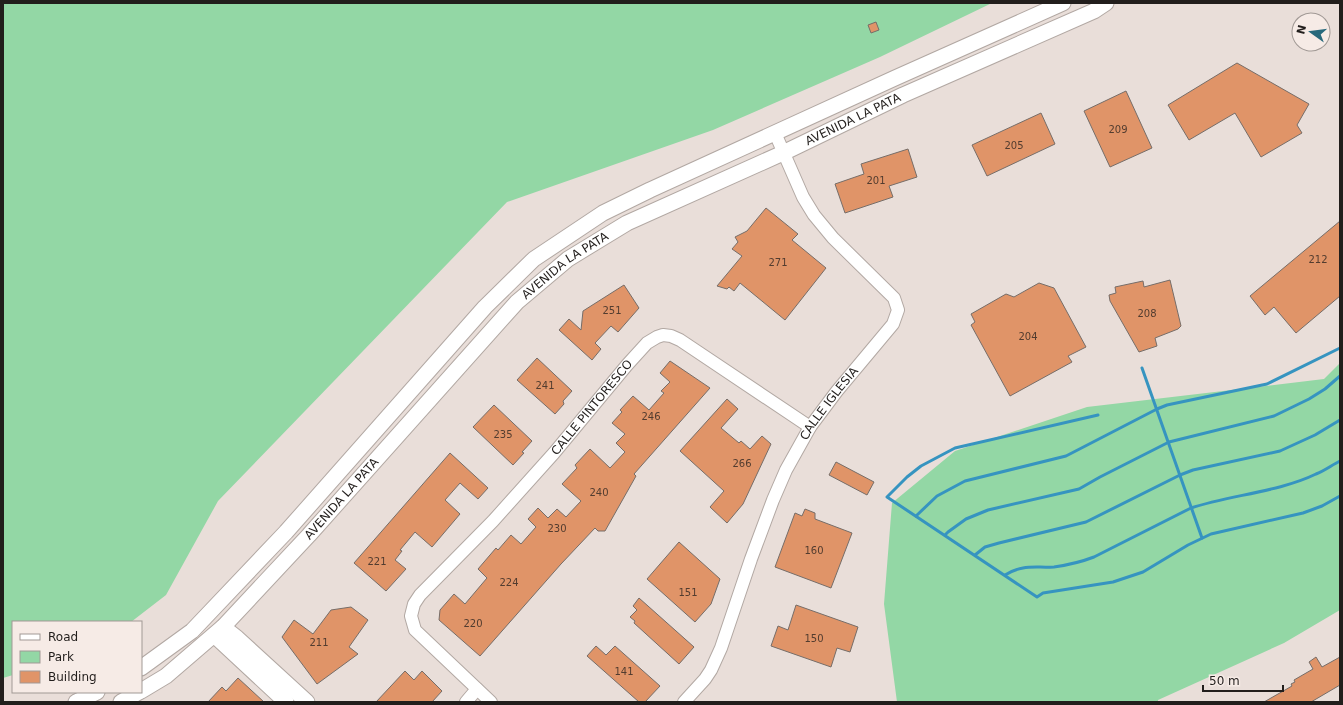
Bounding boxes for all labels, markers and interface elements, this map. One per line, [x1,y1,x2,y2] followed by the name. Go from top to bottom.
[1291,12,1331,52] north arrow
[1294,24,1309,36] text: N
[803,90,904,148] street label: AVENIDA LA PATA
[1108,124,1128,135] house number: 209
[1004,140,1024,151] house number: 205
[866,175,886,186] house number: 201
[519,229,611,302] street label: AVENIDA LA PATA
[1308,254,1328,265] house number: 212
[768,257,788,268] house number: 271
[602,305,622,316] house number: 251
[1137,308,1157,319] house number: 208
[1018,331,1038,342] house number: 204
[548,357,635,458] street label: CALLE PINTORESCO
[797,364,861,443] street label: CALLE IGLESIA
[535,380,555,391] house number: 241
[641,411,661,422] house number: 246
[493,429,513,440] house number: 235
[302,455,382,542] street label: AVENIDA LA PATA
[732,458,752,469] house number: 266
[589,487,609,498] house number: 240
[547,523,567,534] house number: 230
[804,545,824,556] house number: 160
[367,556,387,567] house number: 221
[499,577,519,588] house number: 224
[678,587,698,598] house number: 151
[463,618,483,629] house number: 220
[12,621,142,693] legend
[48,630,78,644] text: Road
[804,633,824,644] house number: 150
[309,637,329,648] house number: 211
[48,650,74,664] text: Park
[614,666,634,677] house number: 141
[1203,667,1283,693] scale bar
[48,670,97,684] text: Building
[1209,674,1240,688] text: 50 m

